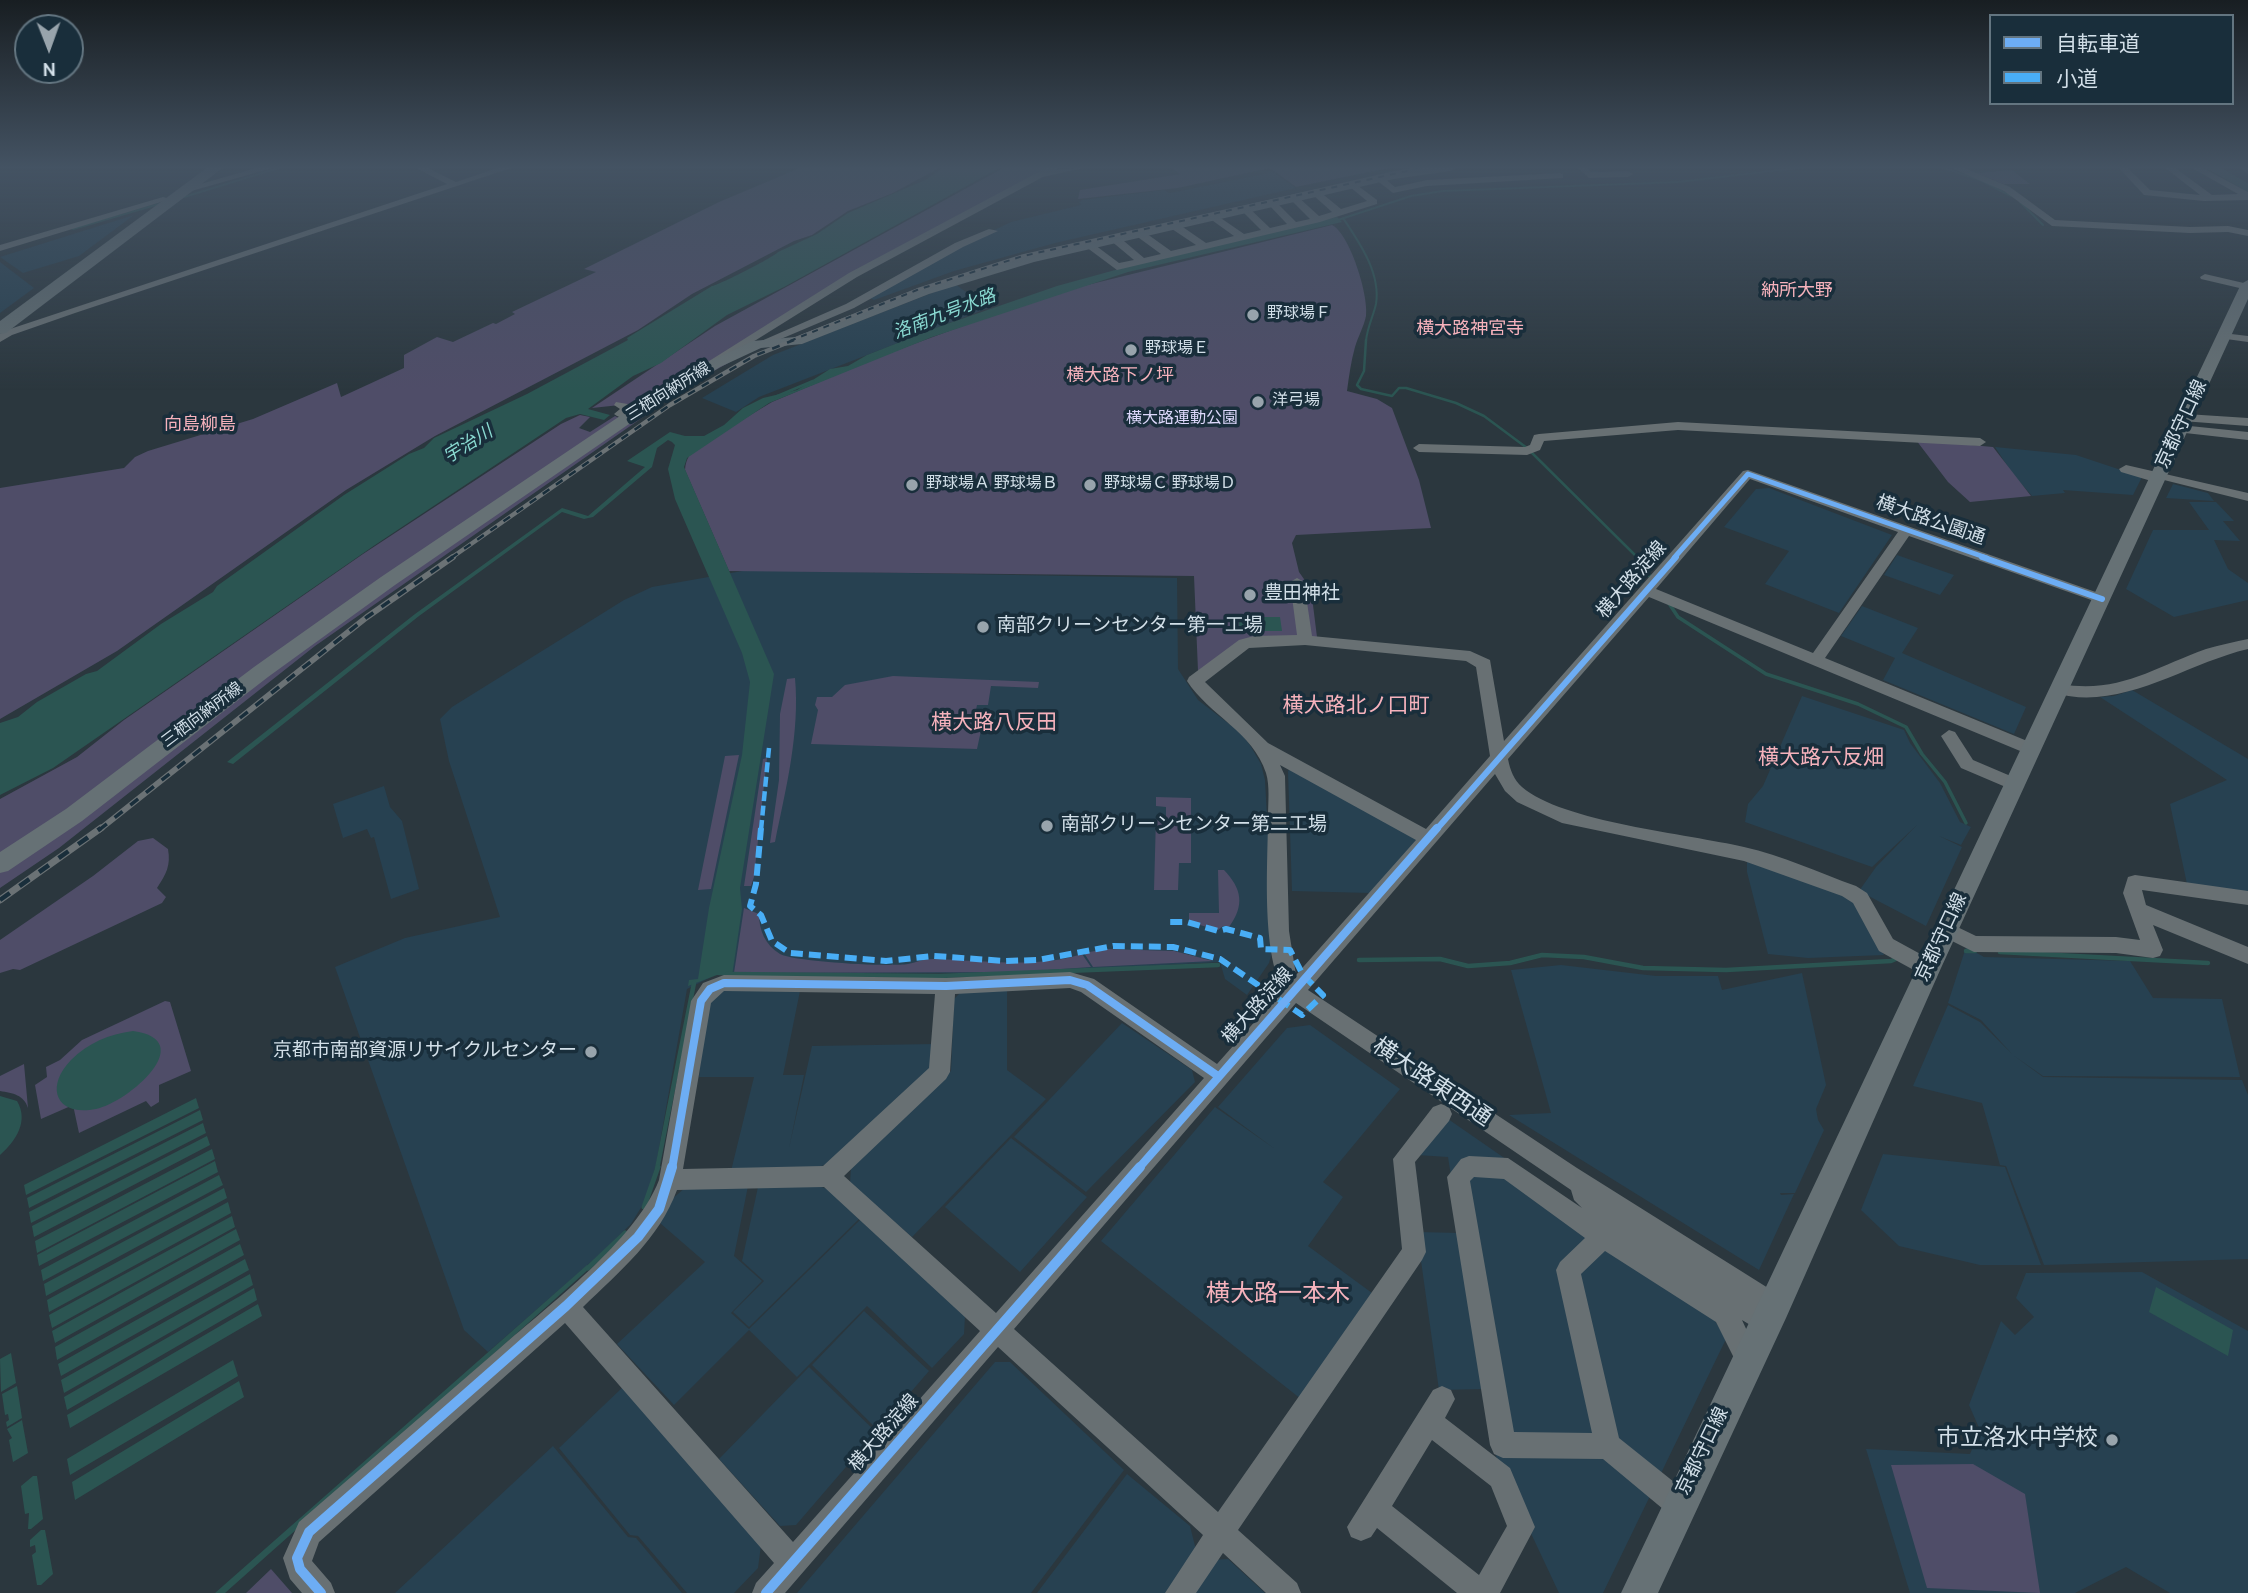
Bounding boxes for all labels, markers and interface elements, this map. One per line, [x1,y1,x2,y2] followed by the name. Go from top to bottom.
[14,14,84,84] north arrow
[1989,14,2234,105] legend
[2056,32,2140,59] text: 自転車道
[42,56,56,80] text: N
[2056,67,2098,94] text: 小道
[1761,281,1833,303] district label: 納所大野
[891,287,999,345] water label: 洛南九号水路
[1267,305,1331,325] place label: 野球場Ｆ
[1245,307,1261,323] marker: 野球場Ｆ
[1416,319,1524,341] district label: 横大路神宮寺
[1145,340,1209,360] place label: 野球場Ｅ
[1123,342,1139,358] marker: 野球場Ｅ
[623,359,715,427] street label: 三栖向納所線
[1066,366,1174,388] district label: 横大路下ノ坪
[2153,377,2213,473] street label: 京都守口線
[1272,392,1320,412] place label: 洋弓場
[1250,394,1266,410] marker: 洋弓場
[1126,410,1238,430] park label: 横大路運動公園
[164,415,236,437] district label: 向島柳島
[440,423,498,469] water label: 宇治川
[926,475,1058,495] place label: 野球場Ａ 野球場Ｂ
[1104,475,1236,495] place label: 野球場Ｃ 野球場Ｄ
[904,477,920,493] marker: 野球場Ａ 野球場Ｂ
[1082,477,1098,493] marker: 野球場Ｃ 野球場Ｄ
[1872,493,1988,551] street label: 横大路公園通
[1593,538,1673,624] street label: 横大路淀線
[1264,584,1340,606] place label: 豊田神社
[1242,587,1258,603] marker: 豊田神社
[997,616,1263,638] place label: 南部クリーンセンター第一工場
[975,619,991,635] marker: 南部クリーンセンター第一工場
[159,679,247,753] street label: 三栖向納所線
[1283,695,1429,721] district label: 横大路北ノ口町
[931,712,1057,738] district label: 横大路八反田
[1758,747,1884,773] district label: 横大路六反畑
[1061,815,1327,837] place label: 南部クリーンセンター第二工場
[1039,818,1055,834] marker: 南部クリーンセンター第二工場
[1913,890,1973,986] street label: 京都守口線
[1219,964,1299,1050] street label: 横大路淀線
[1366,1034,1496,1134] street label: 横大路東西通
[273,1041,577,1063] place label: 京都市南部資源リサイクルセンター
[583,1044,599,1060] marker: 京都市南部資源リサイクルセンター
[1206,1282,1350,1310] district label: 横大路一本木
[845,1391,925,1477] street label: 横大路淀線
[1673,1404,1735,1500] street label: 京都守口線
[1937,1426,2098,1454] place label: 市立洛水中学校
[2104,1432,2120,1448] marker: 市立洛水中学校

